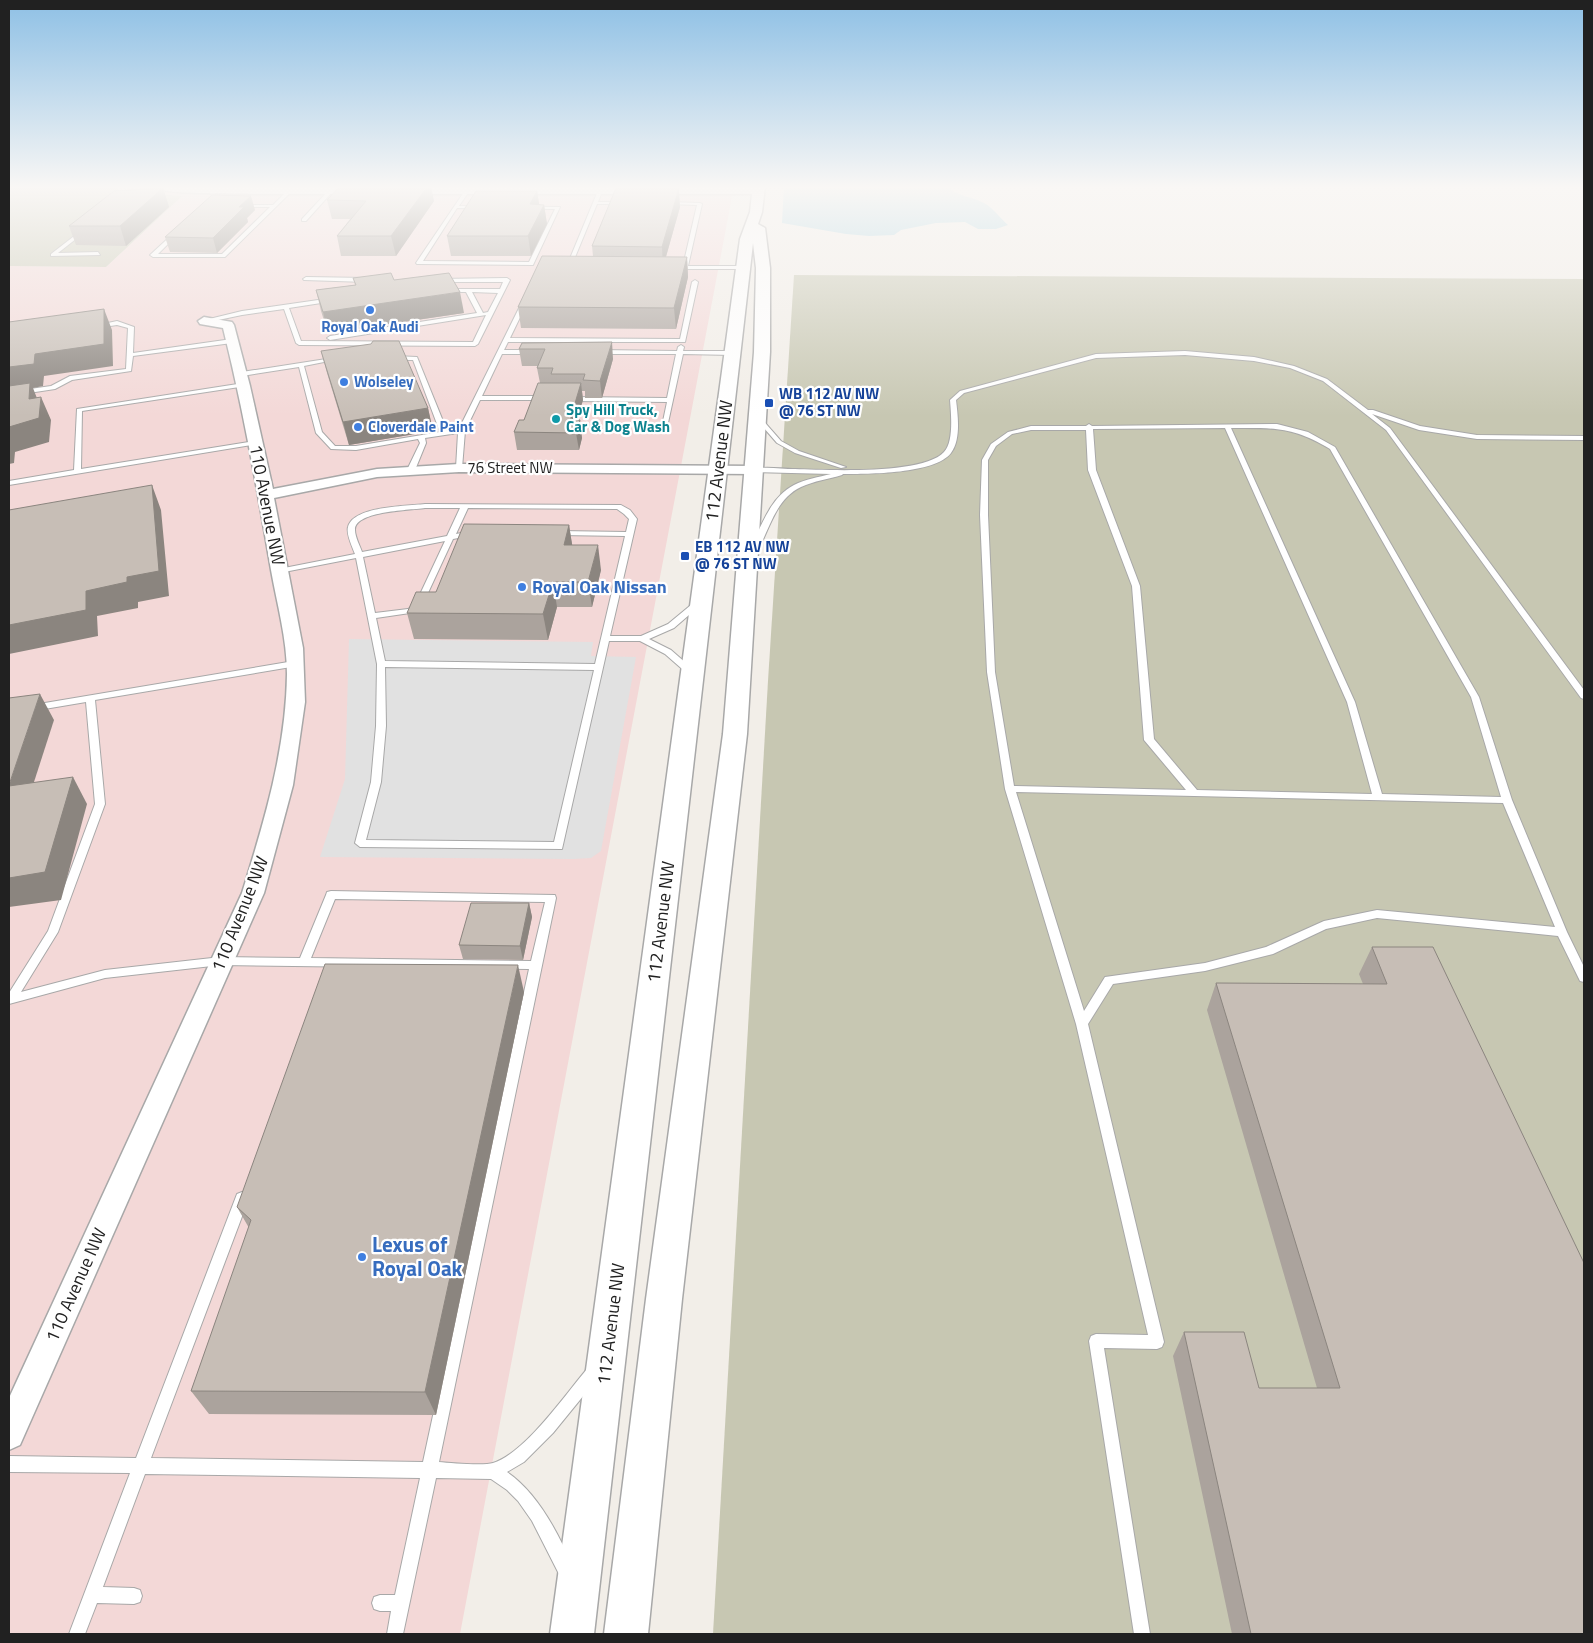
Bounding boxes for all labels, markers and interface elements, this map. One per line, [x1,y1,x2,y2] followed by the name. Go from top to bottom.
[364,304,376,316] marker: Royal Oak Audi
[321,315,419,338] place label: Royal Oak Audi
[354,370,414,393] place label: Wolseley
[338,376,350,388] marker: Wolseley
[779,382,879,422] place label: WB 112 AV NW @ 76 ST NW
[763,397,775,409] marker: WB 112 AV NW @ 76 ST NW
[566,398,670,438] place label: Spy Hill Truck, Car & Dog Wash
[698,398,739,523] street label: 112 Avenue NW
[550,413,562,425] marker: Spy Hill Truck, Car & Dog Wash
[368,415,474,438] place label: Cloverdale Paint
[352,421,364,433] marker: Cloverdale Paint
[243,442,292,568] street label: 110 Avenue NW
[467,456,553,479] street label: 76 Street NW
[695,535,790,575] place label: EB 112 AV NW @ 76 ST NW
[679,550,691,562] marker: EB 112 AV NW @ 76 ST NW
[532,573,667,600] place label: Royal Oak Nissan
[516,581,528,593] marker: Royal Oak Nissan
[204,852,275,976] street label: 110 Avenue NW
[640,859,681,984] street label: 112 Avenue NW
[38,1223,113,1346] street label: 110 Avenue NW
[372,1228,463,1284] place label: Lexus of Royal Oak
[356,1251,368,1263] marker: Lexus of Royal Oak
[590,1261,631,1386] street label: 112 Avenue NW

